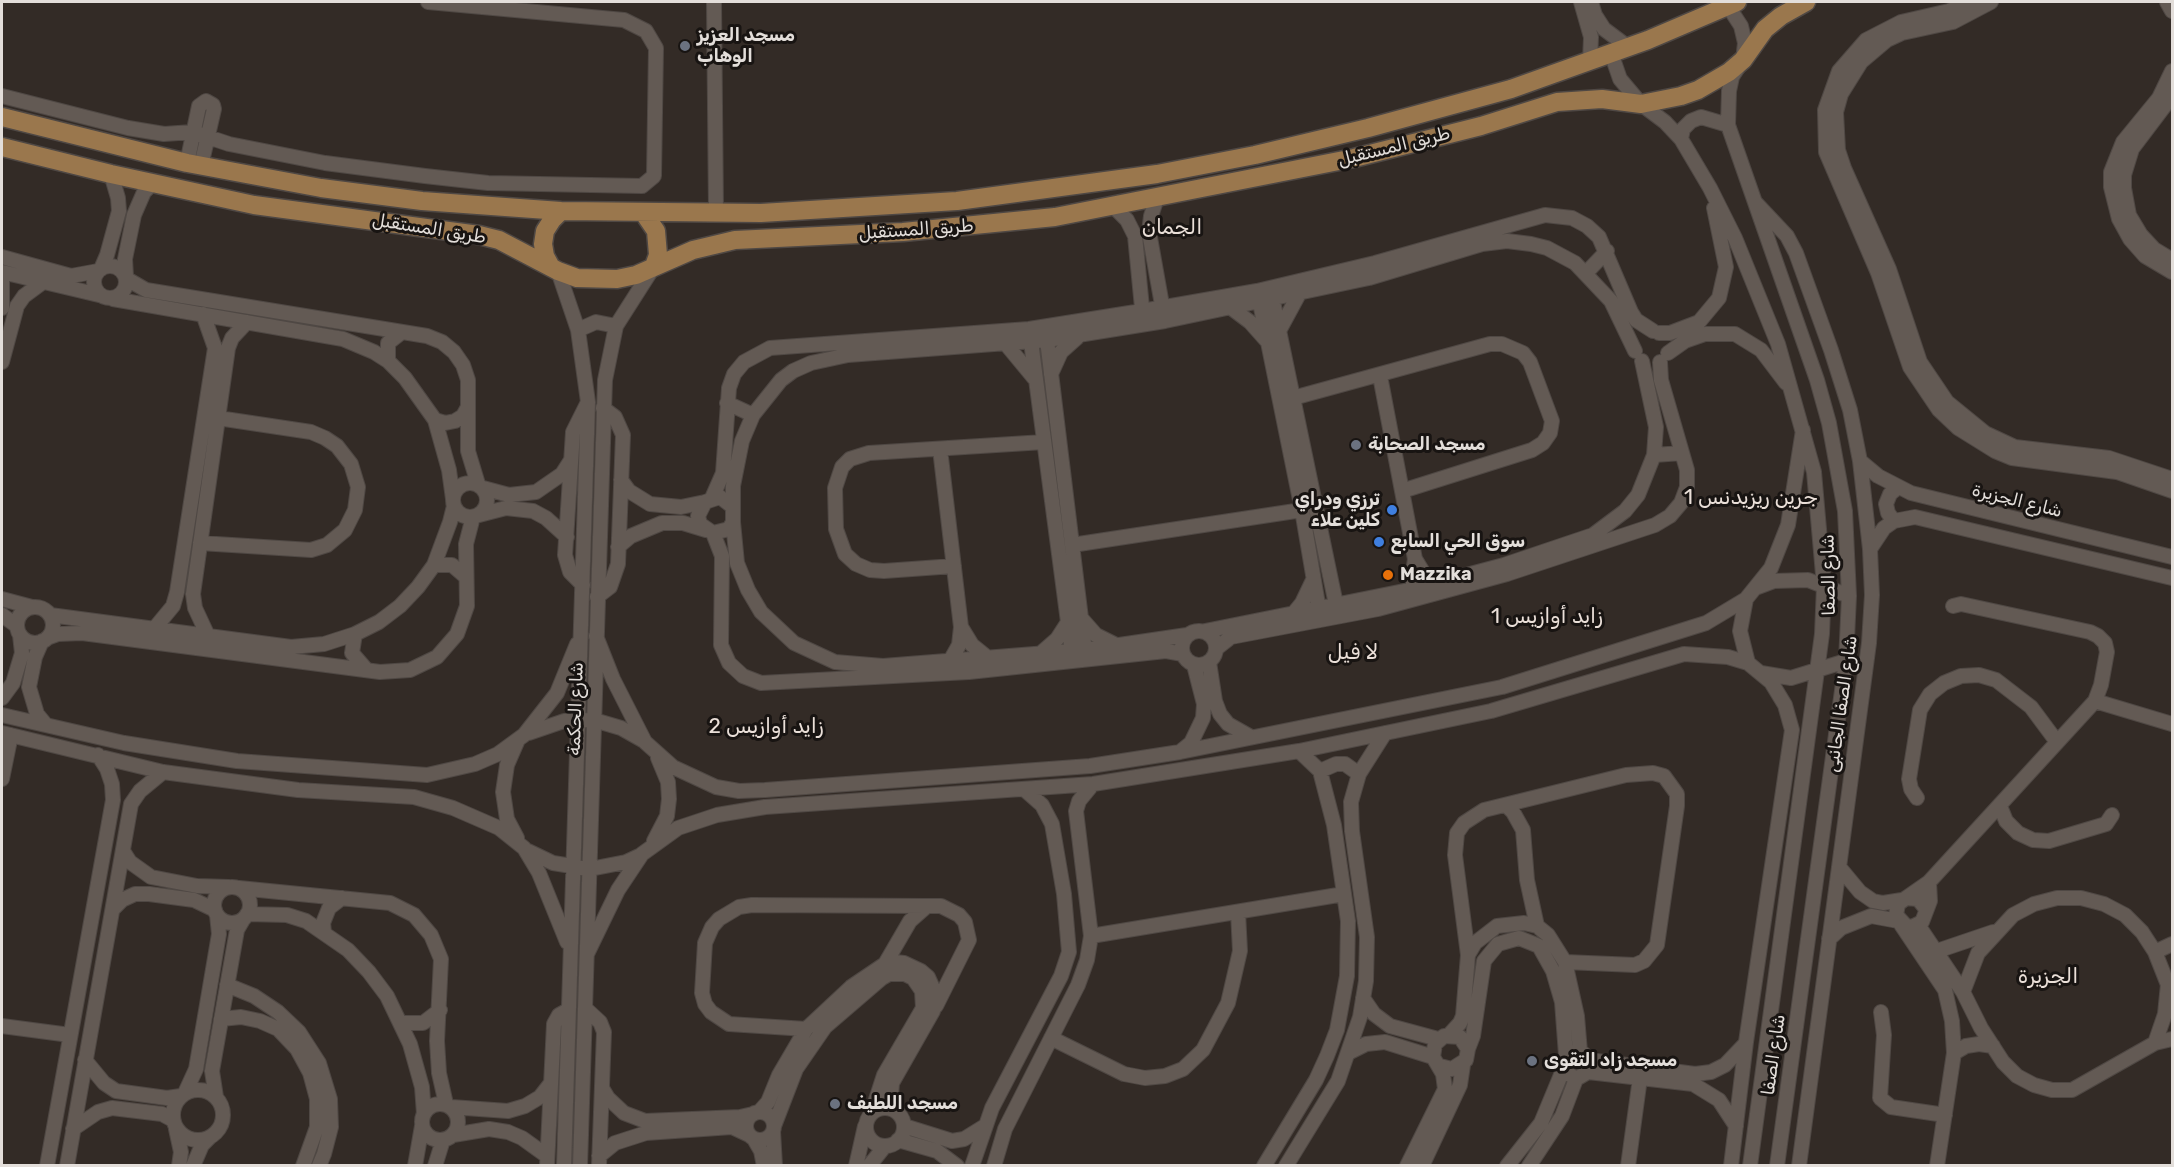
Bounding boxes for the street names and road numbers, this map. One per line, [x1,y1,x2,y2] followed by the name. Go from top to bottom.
[1336,123,1452,171] street label: طريق المستقبل
[371,209,487,249] street label: طريق المستقبل
[858,215,974,245] street label: طريق المستقبل
[1970,479,2064,523] street label: شارع الجزيرة
[1817,534,1841,616] street label: شارع الصفا
[1822,634,1862,774] street label: شارع الصفا الجانبى
[564,662,588,756] street label: شارع الحكمة
[1758,1013,1790,1097] street label: شارع الصفا

